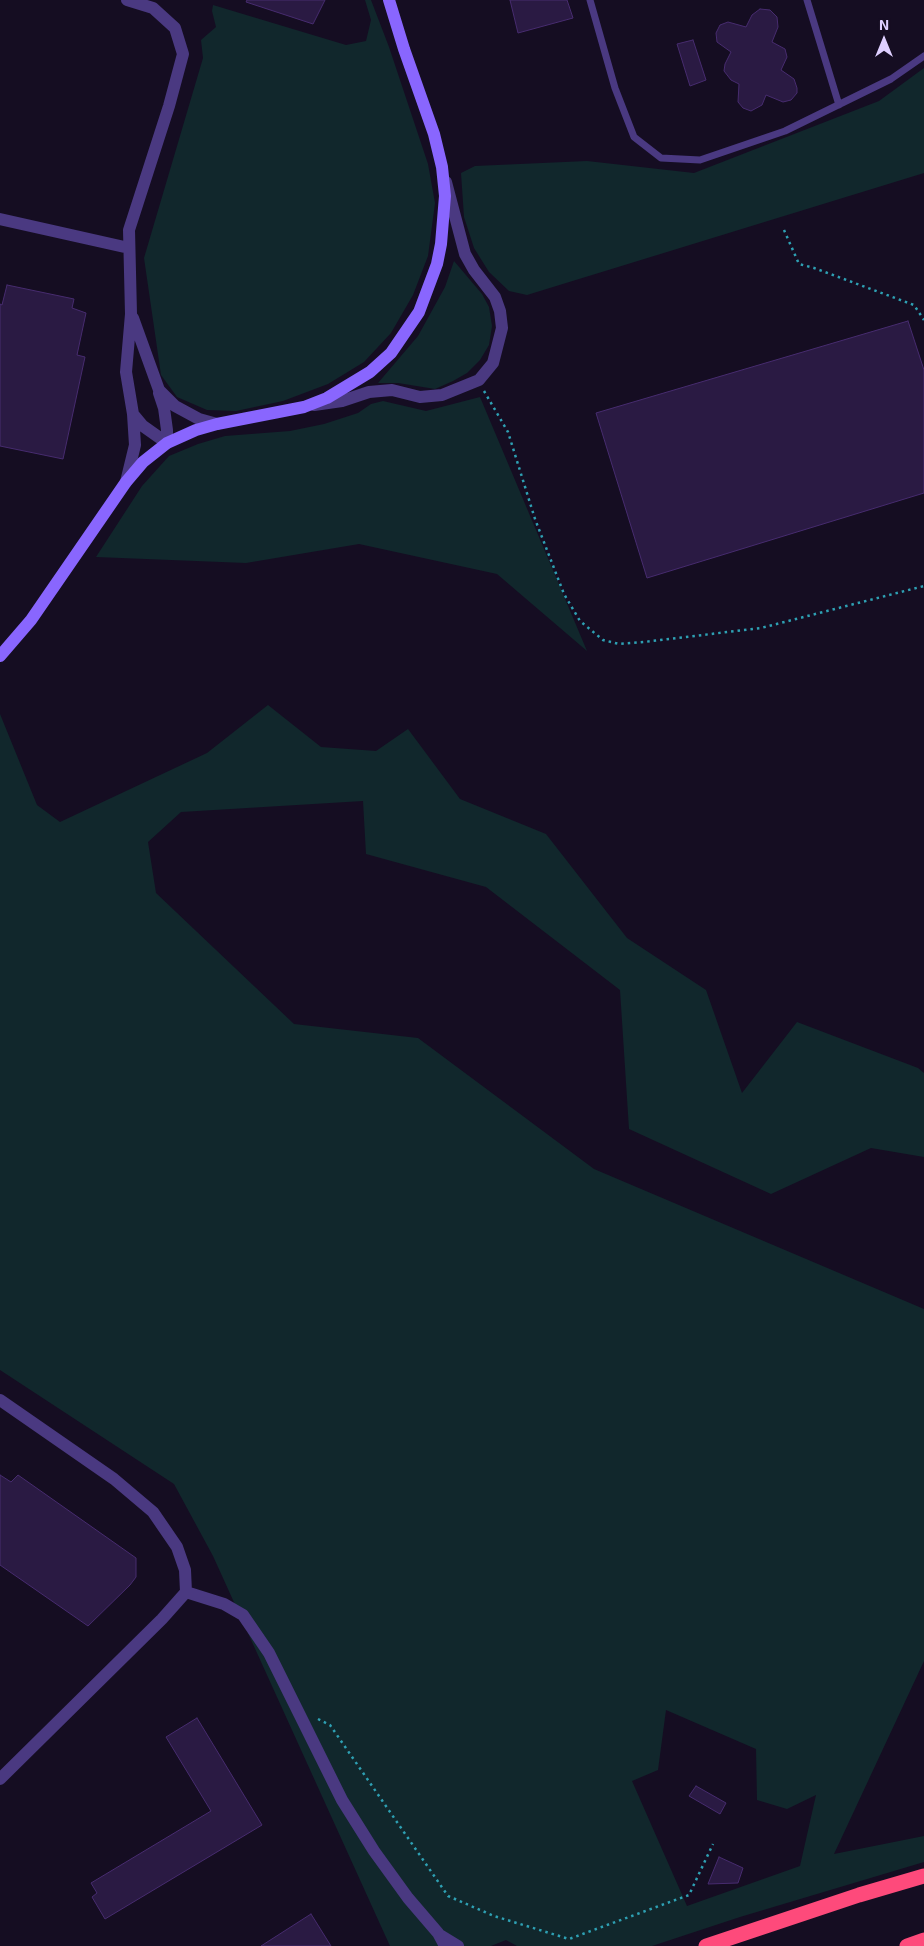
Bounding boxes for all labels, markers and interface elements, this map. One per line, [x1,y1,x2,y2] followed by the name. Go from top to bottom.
[859,15,909,65] north arrow
[879,16,889,33] text: N

